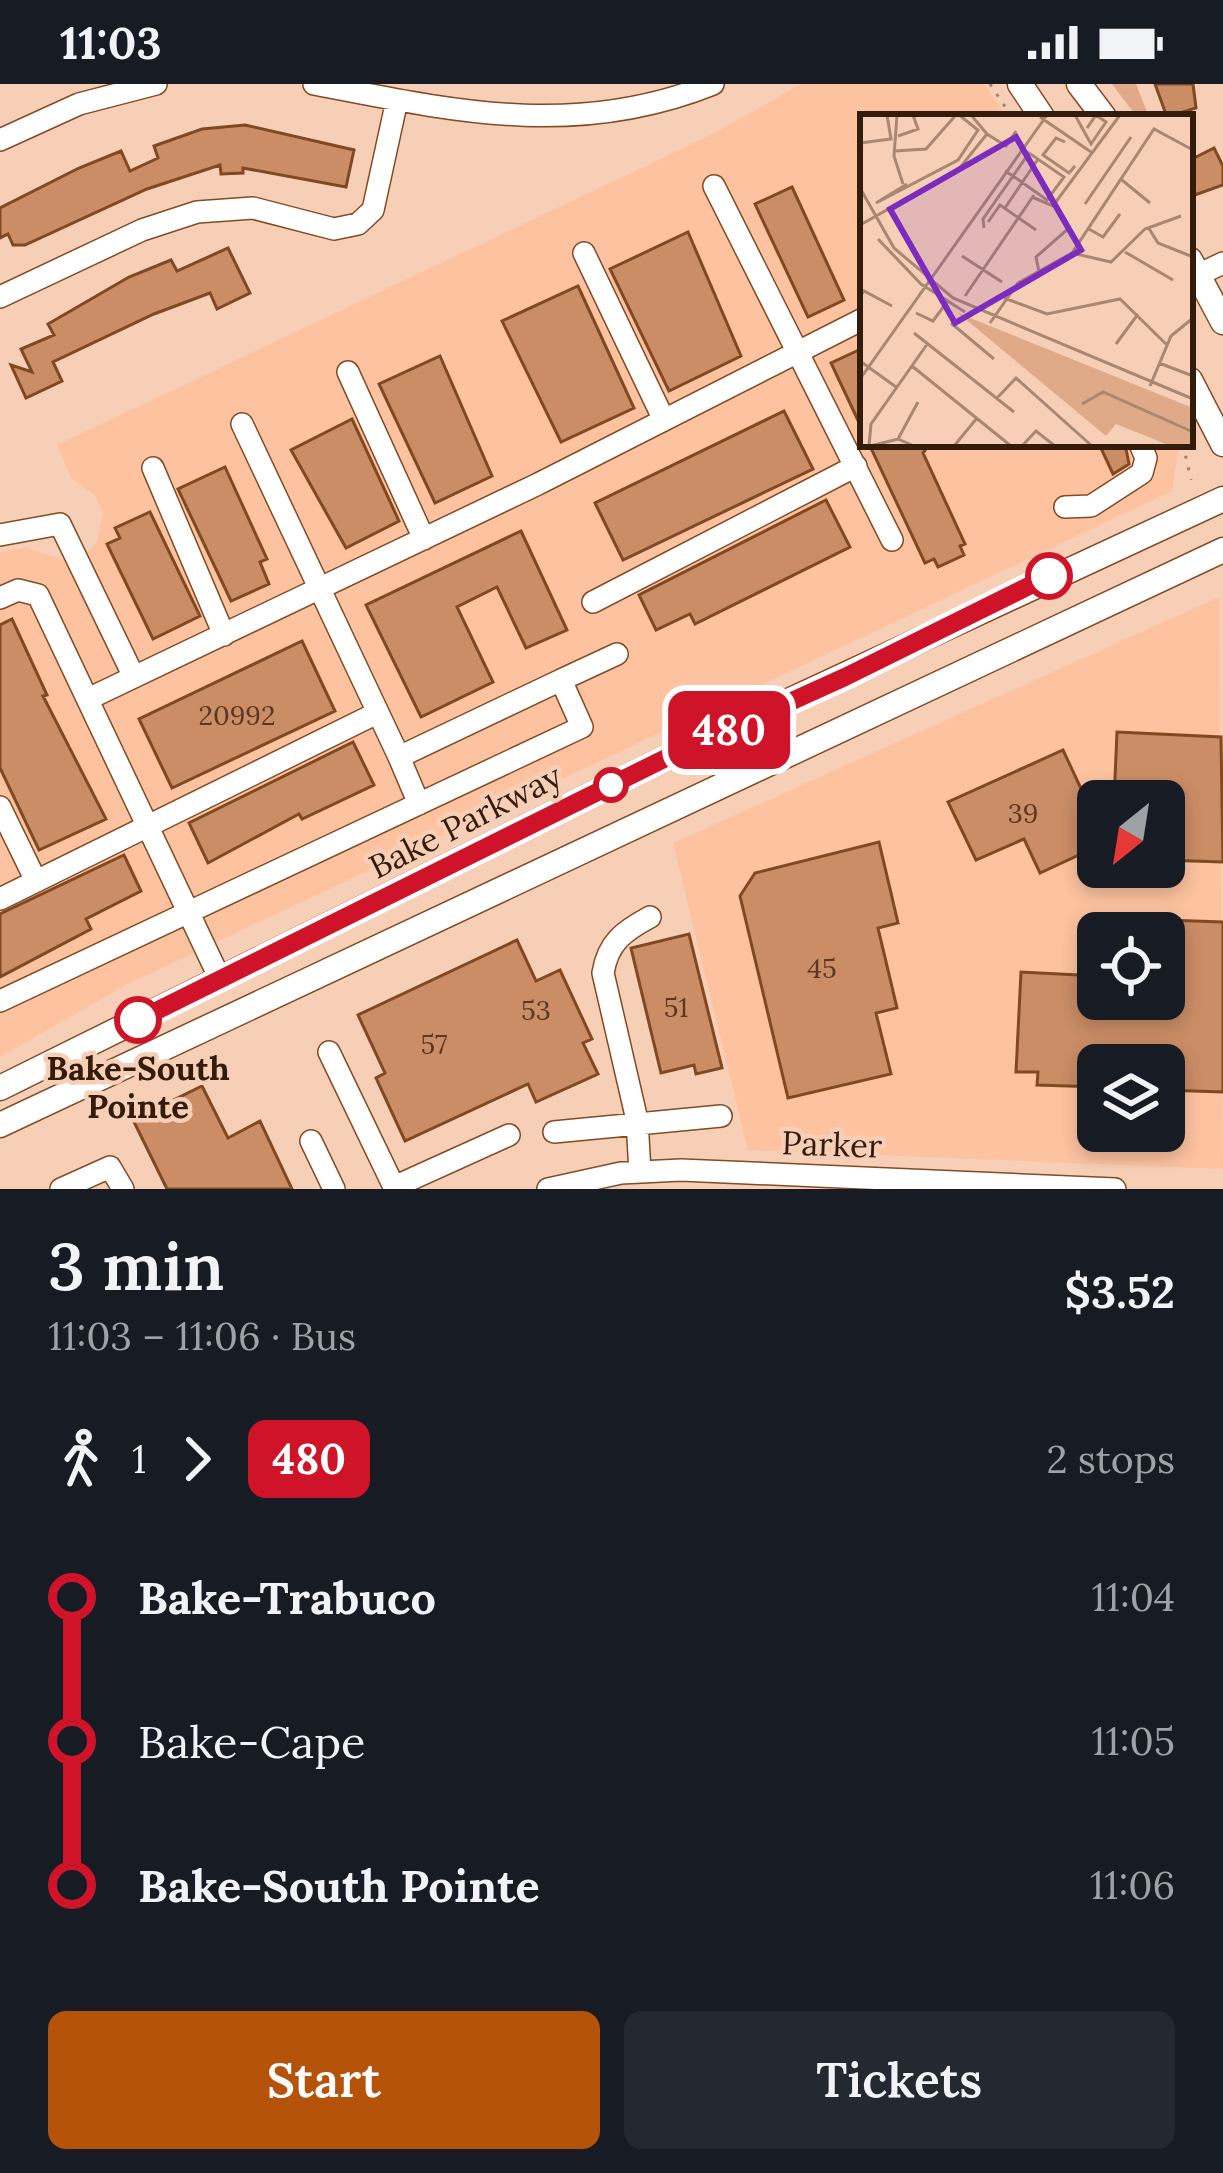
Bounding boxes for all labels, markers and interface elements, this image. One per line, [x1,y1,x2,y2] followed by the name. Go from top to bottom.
[60,14,162,71] text: 11:03
[860,114,1193,447] inset map
[1027,554,1071,598] unlabelled marker
[660,691,798,769] line badge: 480
[199,698,275,732] house number: 20992
[692,703,766,757] text: 480
[362,754,569,887] street label: Bake Parkway
[595,769,627,801] unlabelled marker
[1077,780,1185,888] north arrow
[1077,780,1185,1152] map controls
[1008,796,1038,830] house number: 39
[1077,912,1185,1020] button: locate
[807,951,837,985] house number: 45
[664,990,688,1024] house number: 51
[521,993,551,1027] house number: 53
[116,998,160,1042] marker: Bake-South Pointe
[420,1027,448,1061] house number: 57
[1077,1044,1185,1152] button: layers
[46,1047,230,1127] place label: Bake-South Pointe
[781,1121,884,1167] street label: Parker
[48,1224,224,1308] text: 3 min
[1065,1263,1175,1320] text: $3.52
[48,1311,356,1361] text: 11:03 – 11:06 · Bus
[48,1426,114,1492] icon: walk
[164,1426,230,1492] icon: forward
[272,1432,346,1486] text: 480
[132,1434,146,1484] text: 1
[1046,1434,1175,1484] text: 2 stops
[138,1569,436,1626] text: Bake-Trabuco
[1092,1572,1175,1622] text: 11:04
[138,1713,365,1770] text: Bake-Cape
[1091,1716,1175,1766] text: 11:05
[138,1857,540,1914] text: Bake-South Pointe
[1090,1860,1175,1910] text: 11:06
[48,2011,600,2149] button: Start
[624,2011,1175,2149] button: Tickets

